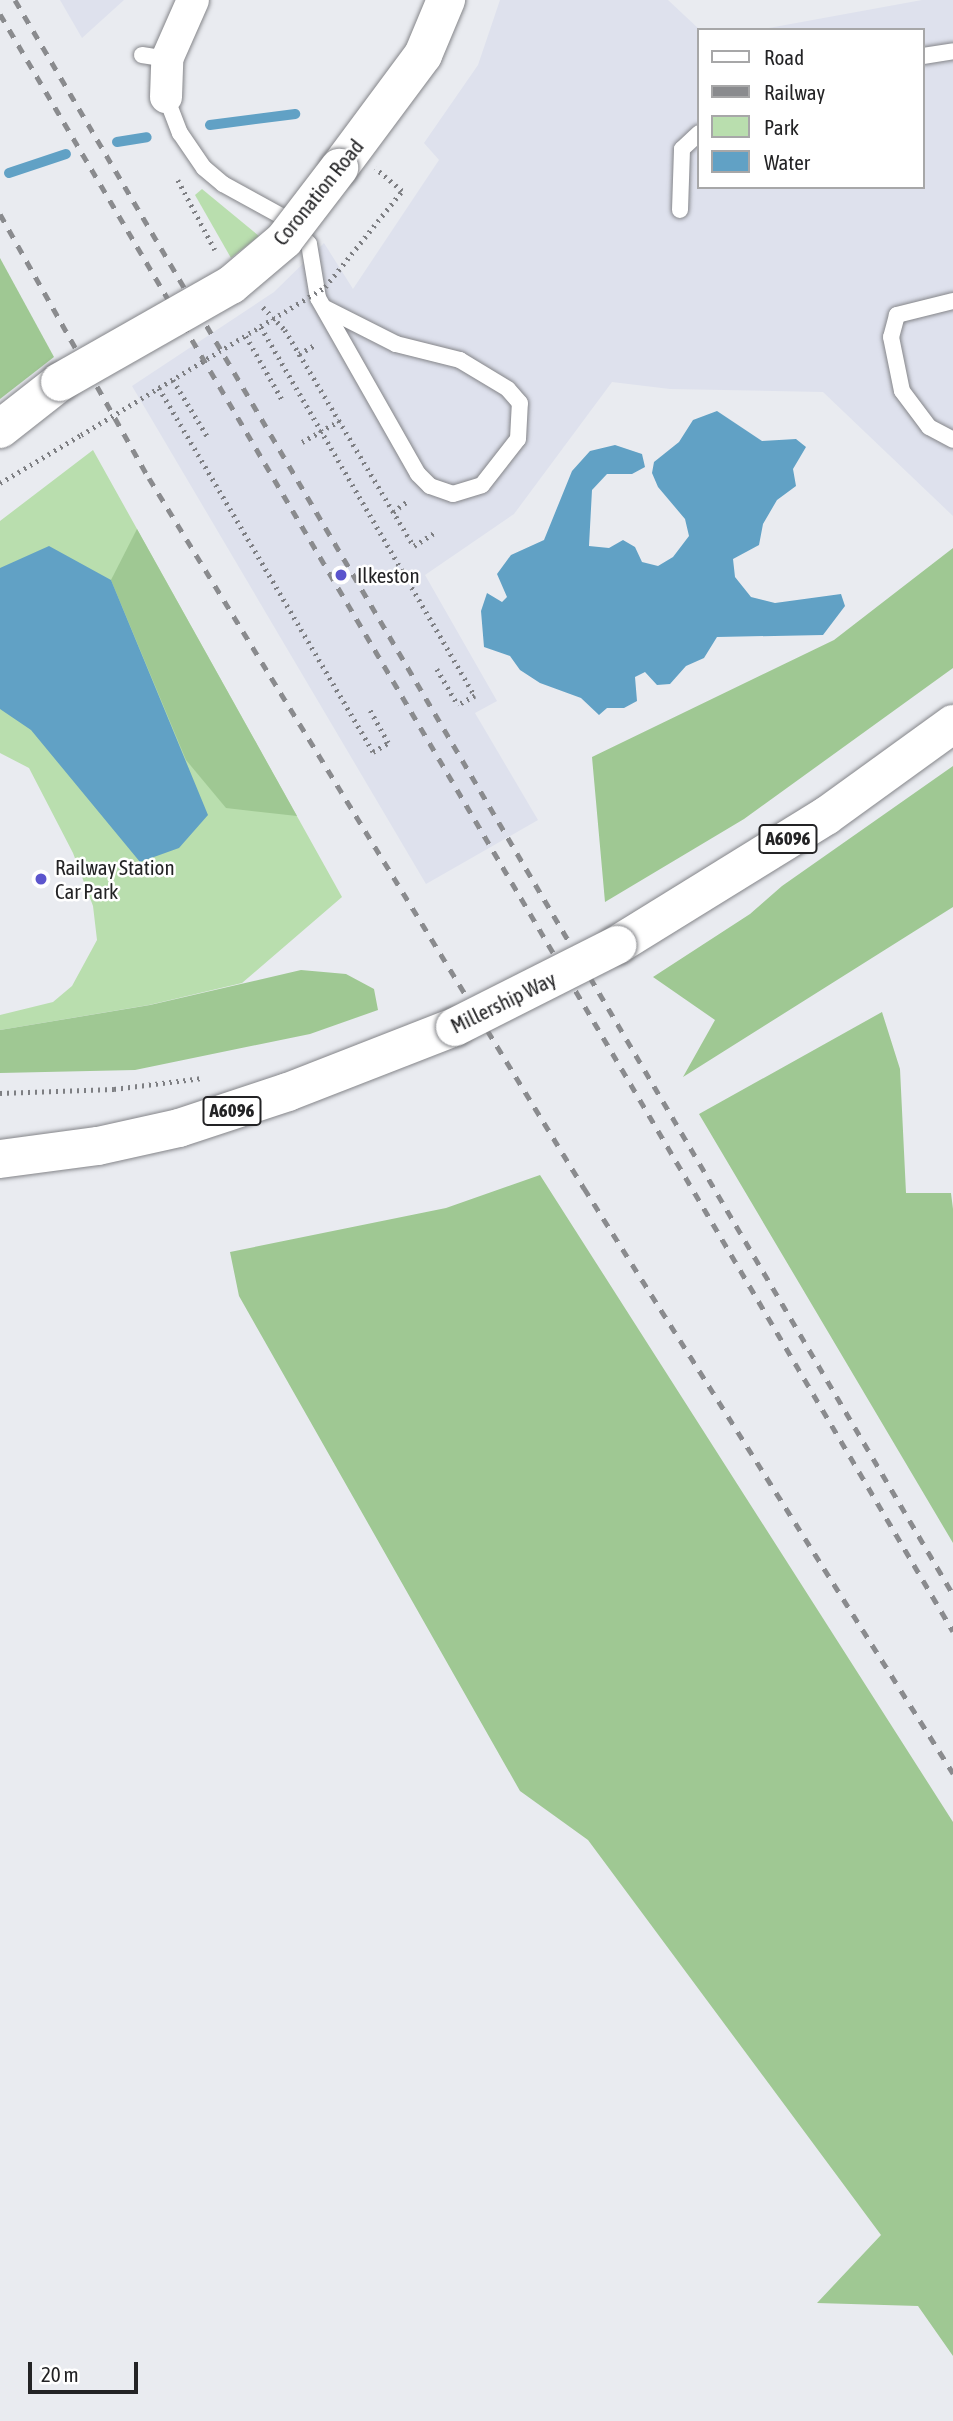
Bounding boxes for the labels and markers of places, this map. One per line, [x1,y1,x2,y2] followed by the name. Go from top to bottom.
[357,562,420,588] place label: Ilkeston
[331,565,351,585] marker: Ilkeston
[55,854,175,904] place label: Railway Station Car Park
[33,871,49,887] marker: Railway Station Car Park

